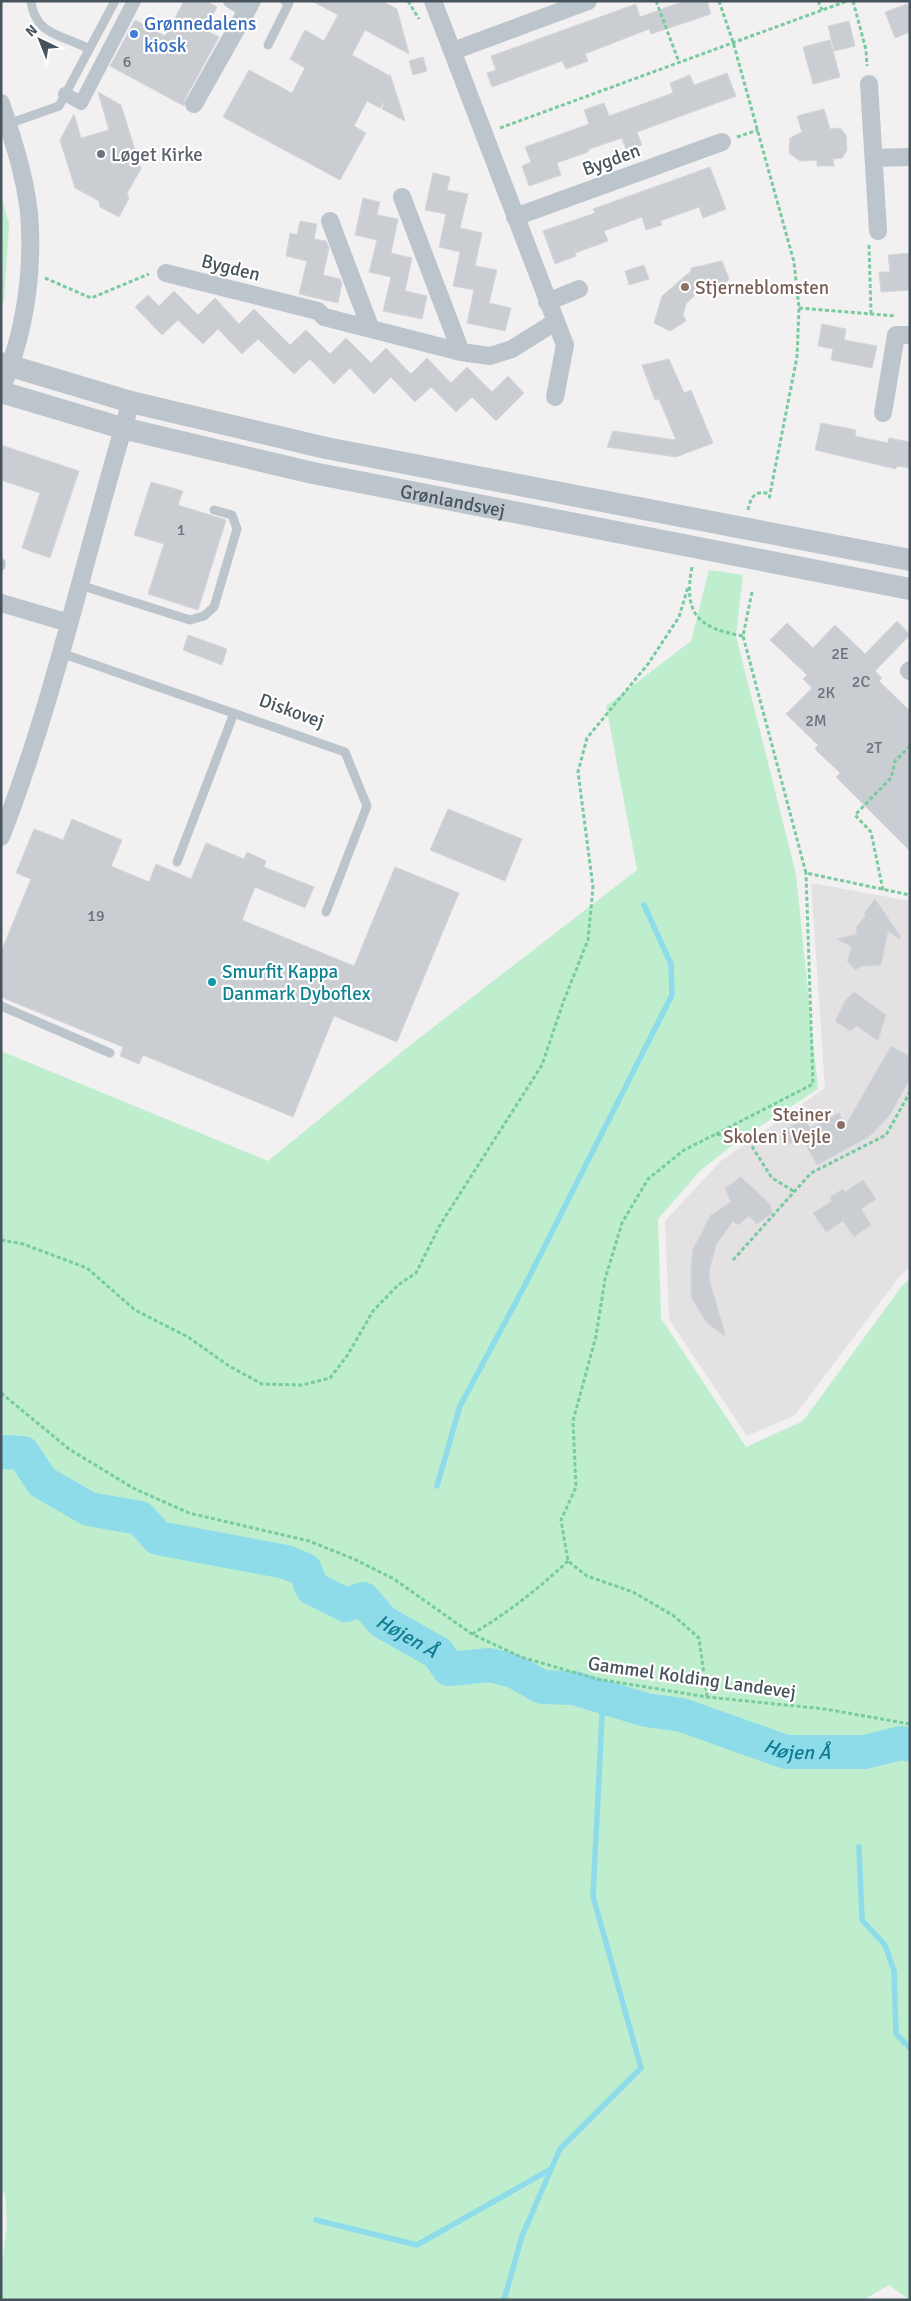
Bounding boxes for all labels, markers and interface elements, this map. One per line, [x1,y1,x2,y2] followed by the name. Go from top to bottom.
[144,12,256,58] place label: Grønnedalens kiosk
[15,15,65,65] north arrow
[22,21,41,40] text: N
[128,28,140,40] marker: Grønnedalens kiosk
[123,52,131,72] house number: 6
[579,138,644,181] street label: Bygden
[111,143,203,167] place label: Løget Kirke
[95,148,107,160] marker: Løget Kirke
[199,249,263,287] street label: Bygden
[695,276,829,300] place label: Stjerneblomsten
[679,281,691,293] marker: Stjerneblomsten
[398,479,507,523] street label: Grønlandsvej
[177,520,185,540] house number: 1
[831,644,849,664] house number: 2E
[852,672,870,692] house number: 2C
[817,683,836,703] house number: 2K
[256,688,328,734] street label: Diskovej
[805,711,827,731] house number: 2M
[866,738,882,758] house number: 2T
[87,906,105,926] house number: 19
[222,960,371,1006] place label: Smurfit Kappa Danmark Dyboflex
[206,976,218,988] marker: Smurfit Kappa Danmark Dyboflex
[723,1103,831,1149] place label: Steiner Skolen i Vejle
[835,1119,847,1131] marker: Steiner Skolen i Vejle
[372,1609,443,1664] water label: Højen Å
[586,1652,797,1704] street label: Gammel Kolding Landevej
[760,1733,831,1765] water label: Højen Å

